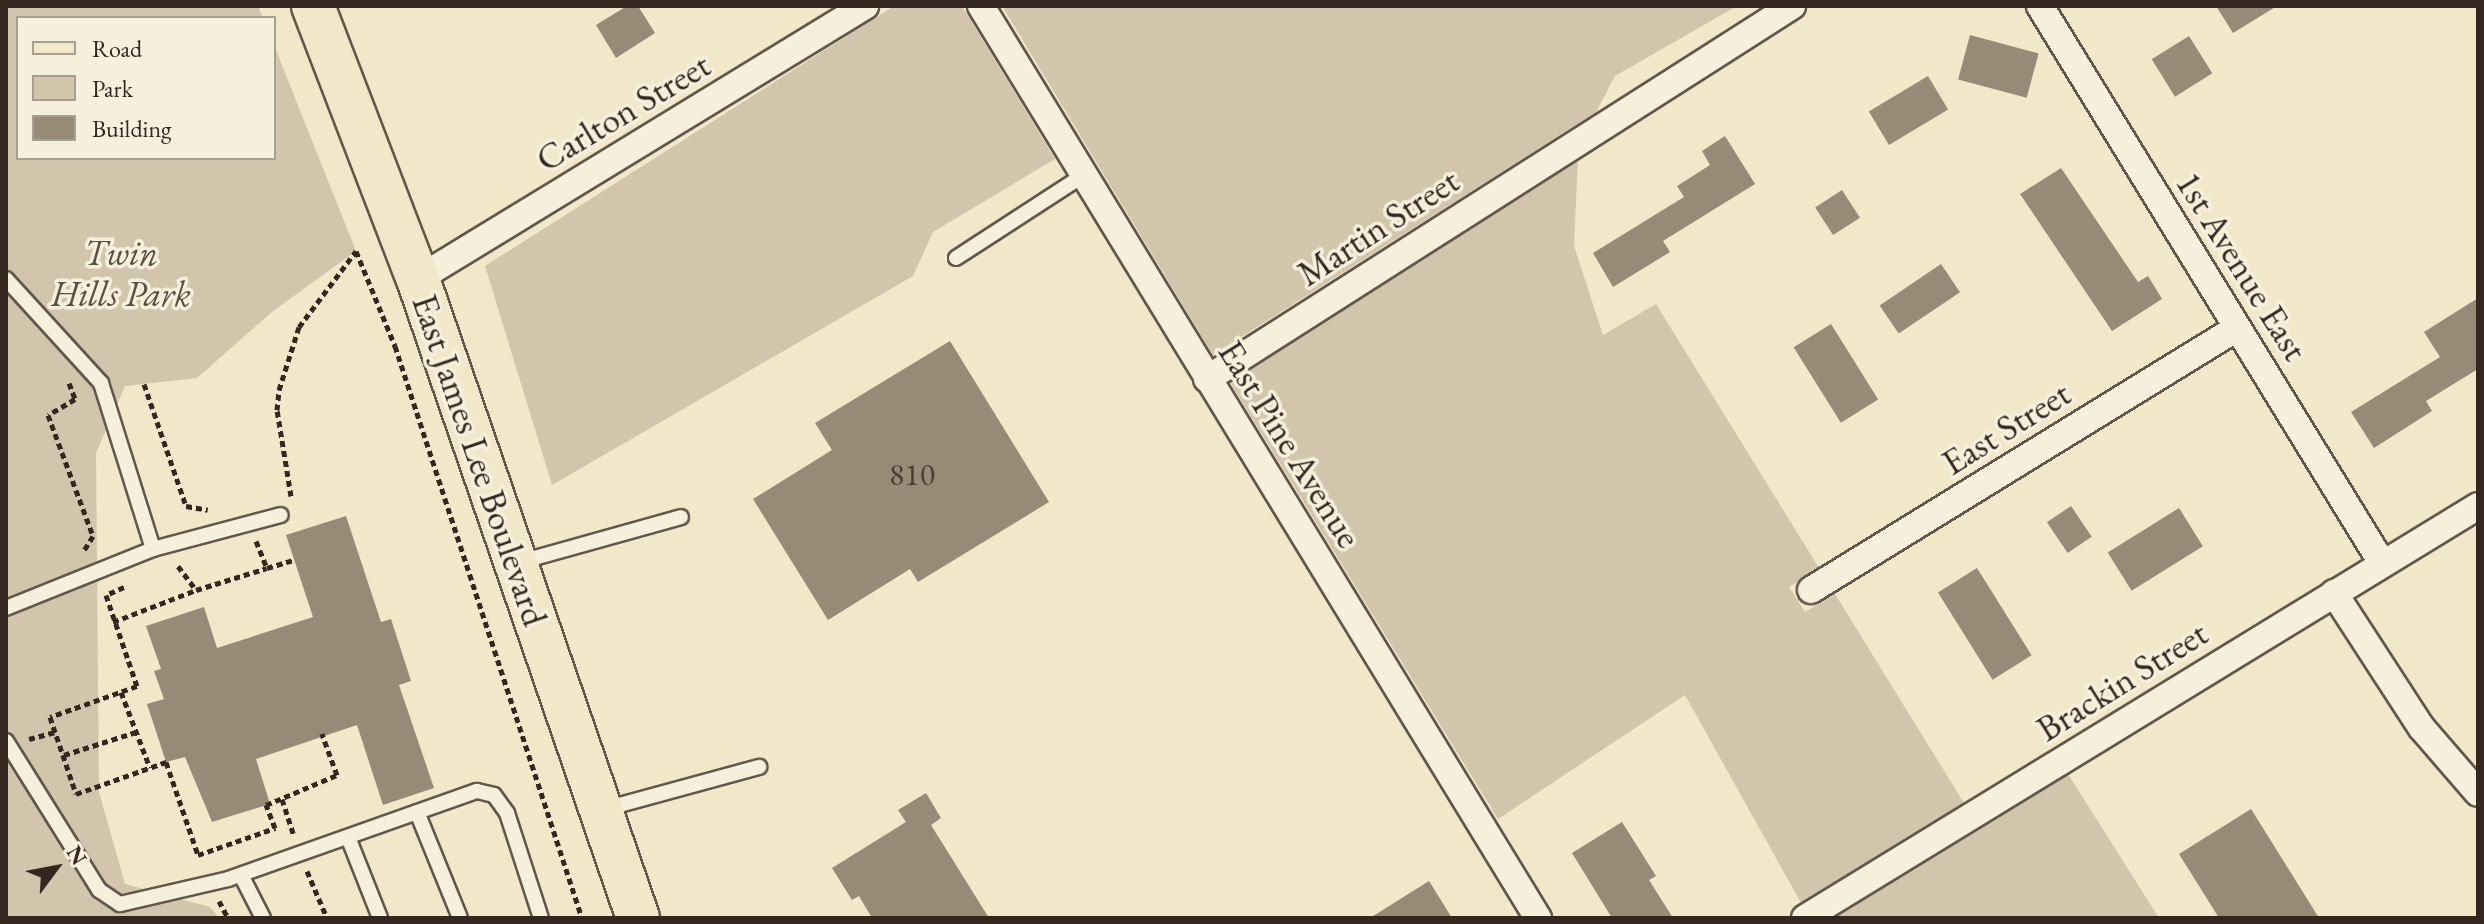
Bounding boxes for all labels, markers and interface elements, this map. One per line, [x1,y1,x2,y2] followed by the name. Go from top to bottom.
[16,16,276,160] legend
[92,33,142,64] text: Road
[528,43,718,181] street label: Carlton Street
[92,73,133,104] text: Park
[92,113,172,144] text: Building
[1289,159,1467,295] street label: Martin Street
[2167,164,2317,368] street label: 1st Avenue East
[51,230,191,315] park label: Twin Hills Park
[403,289,557,631] street label: East James Lee Boulevard
[1209,332,1371,556] street label: East Pine Avenue
[1934,372,2078,484] street label: East Street
[889,455,935,493] house number: 810
[2029,611,2215,751] street label: Brackin Street
[16,828,96,908] north arrow
[60,840,94,870] text: N

